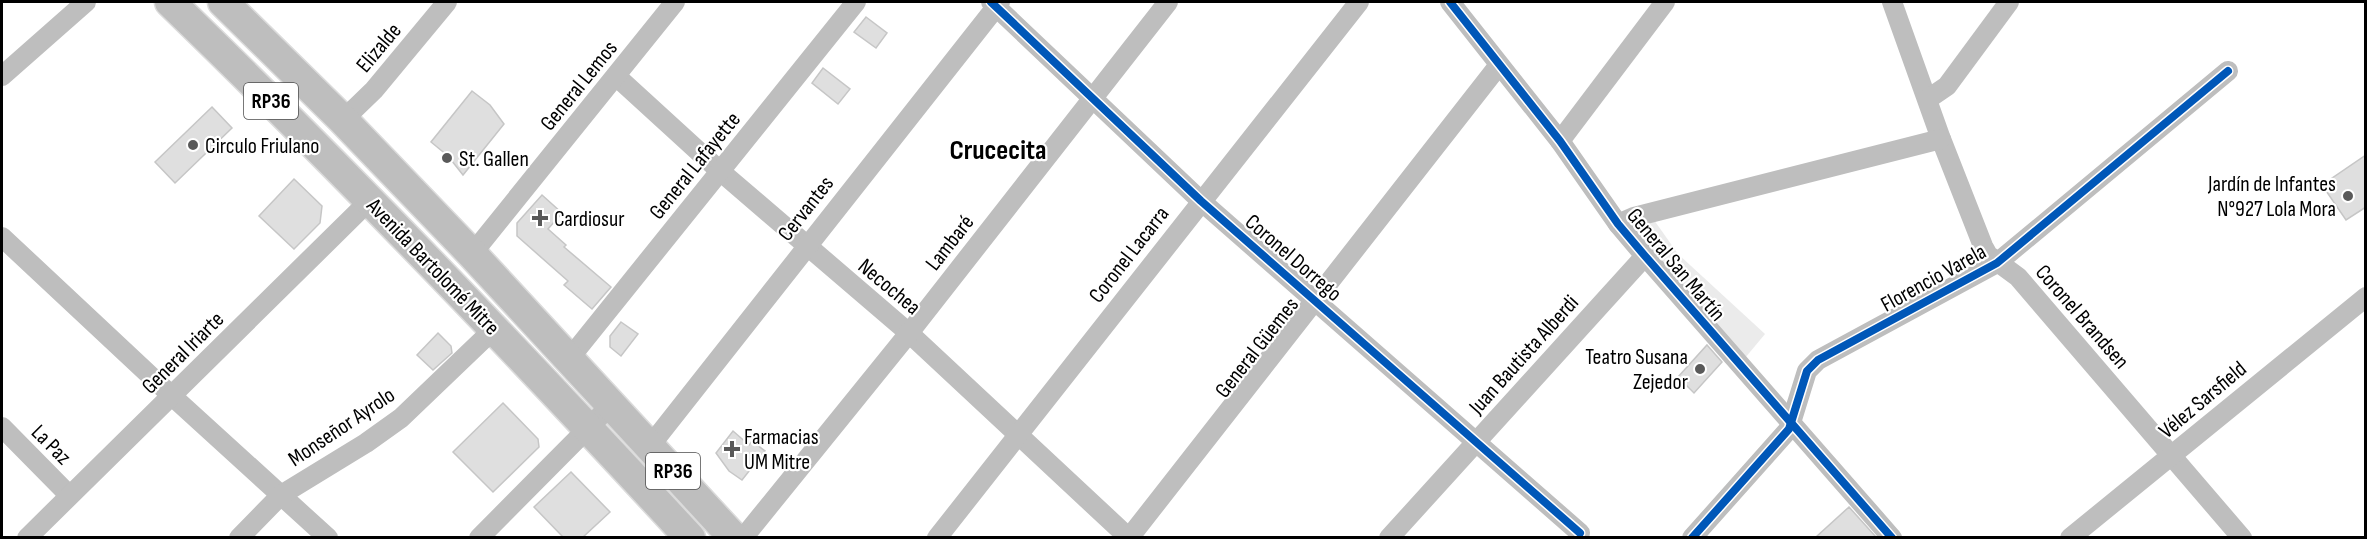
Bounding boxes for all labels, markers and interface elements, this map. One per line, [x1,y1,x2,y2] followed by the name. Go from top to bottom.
[351,18,408,78] street label: Elizalde
[535,35,624,136] street label: General Lemos
[244,83,298,119] road number: RP36
[644,107,747,225] street label: General Lafayette
[205,133,319,160] place label: Circulo Friulano
[949,134,1047,167] district label: Crucecita
[186,138,200,152] marker: Circulo Friulano
[459,146,529,173] place label: St. Gallen
[440,151,454,165] marker: St. Gallen
[772,171,840,247] street label: Cervantes
[2207,171,2336,223] place label: Jardín de Infantes N°927 Lola Mora
[2341,189,2355,203] marker: Jardín de Infantes N°927 Lola Mora
[360,192,505,341] street label: Avenida Bartolomé Mitre
[1083,201,1175,309] street label: Coronel Lacarra
[1621,203,1731,327] street label: General San Martín
[554,206,625,233] place label: Cardiosur
[531,209,549,227] marker: Cardiosur
[1239,209,1347,308] street label: Coronel Dorrego
[920,210,980,276] street label: Lambaré
[1876,238,1991,318] street label: Florencio Varela
[852,253,926,321] street label: Necochea
[2029,259,2135,375] street label: Coronel Brandsen
[1463,290,1585,421] street label: Juan Bautista Alberdi
[1210,292,1305,404] street label: General Güemes
[136,306,230,400] street label: General Iriarte
[1585,344,1688,396] place label: Teatro Susana Zejedor
[2154,356,2252,445] street label: Vélez Sarsfield
[1693,362,1707,376] marker: Teatro Susana Zejedor
[283,382,400,473] street label: Monseñor Ayrolo
[25,419,77,471] street label: La Paz
[744,424,819,476] place label: Farmacias UM Mitre
[725,442,739,456] marker: Farmacias UM Mitre
[646,453,700,489] road number: RP36

